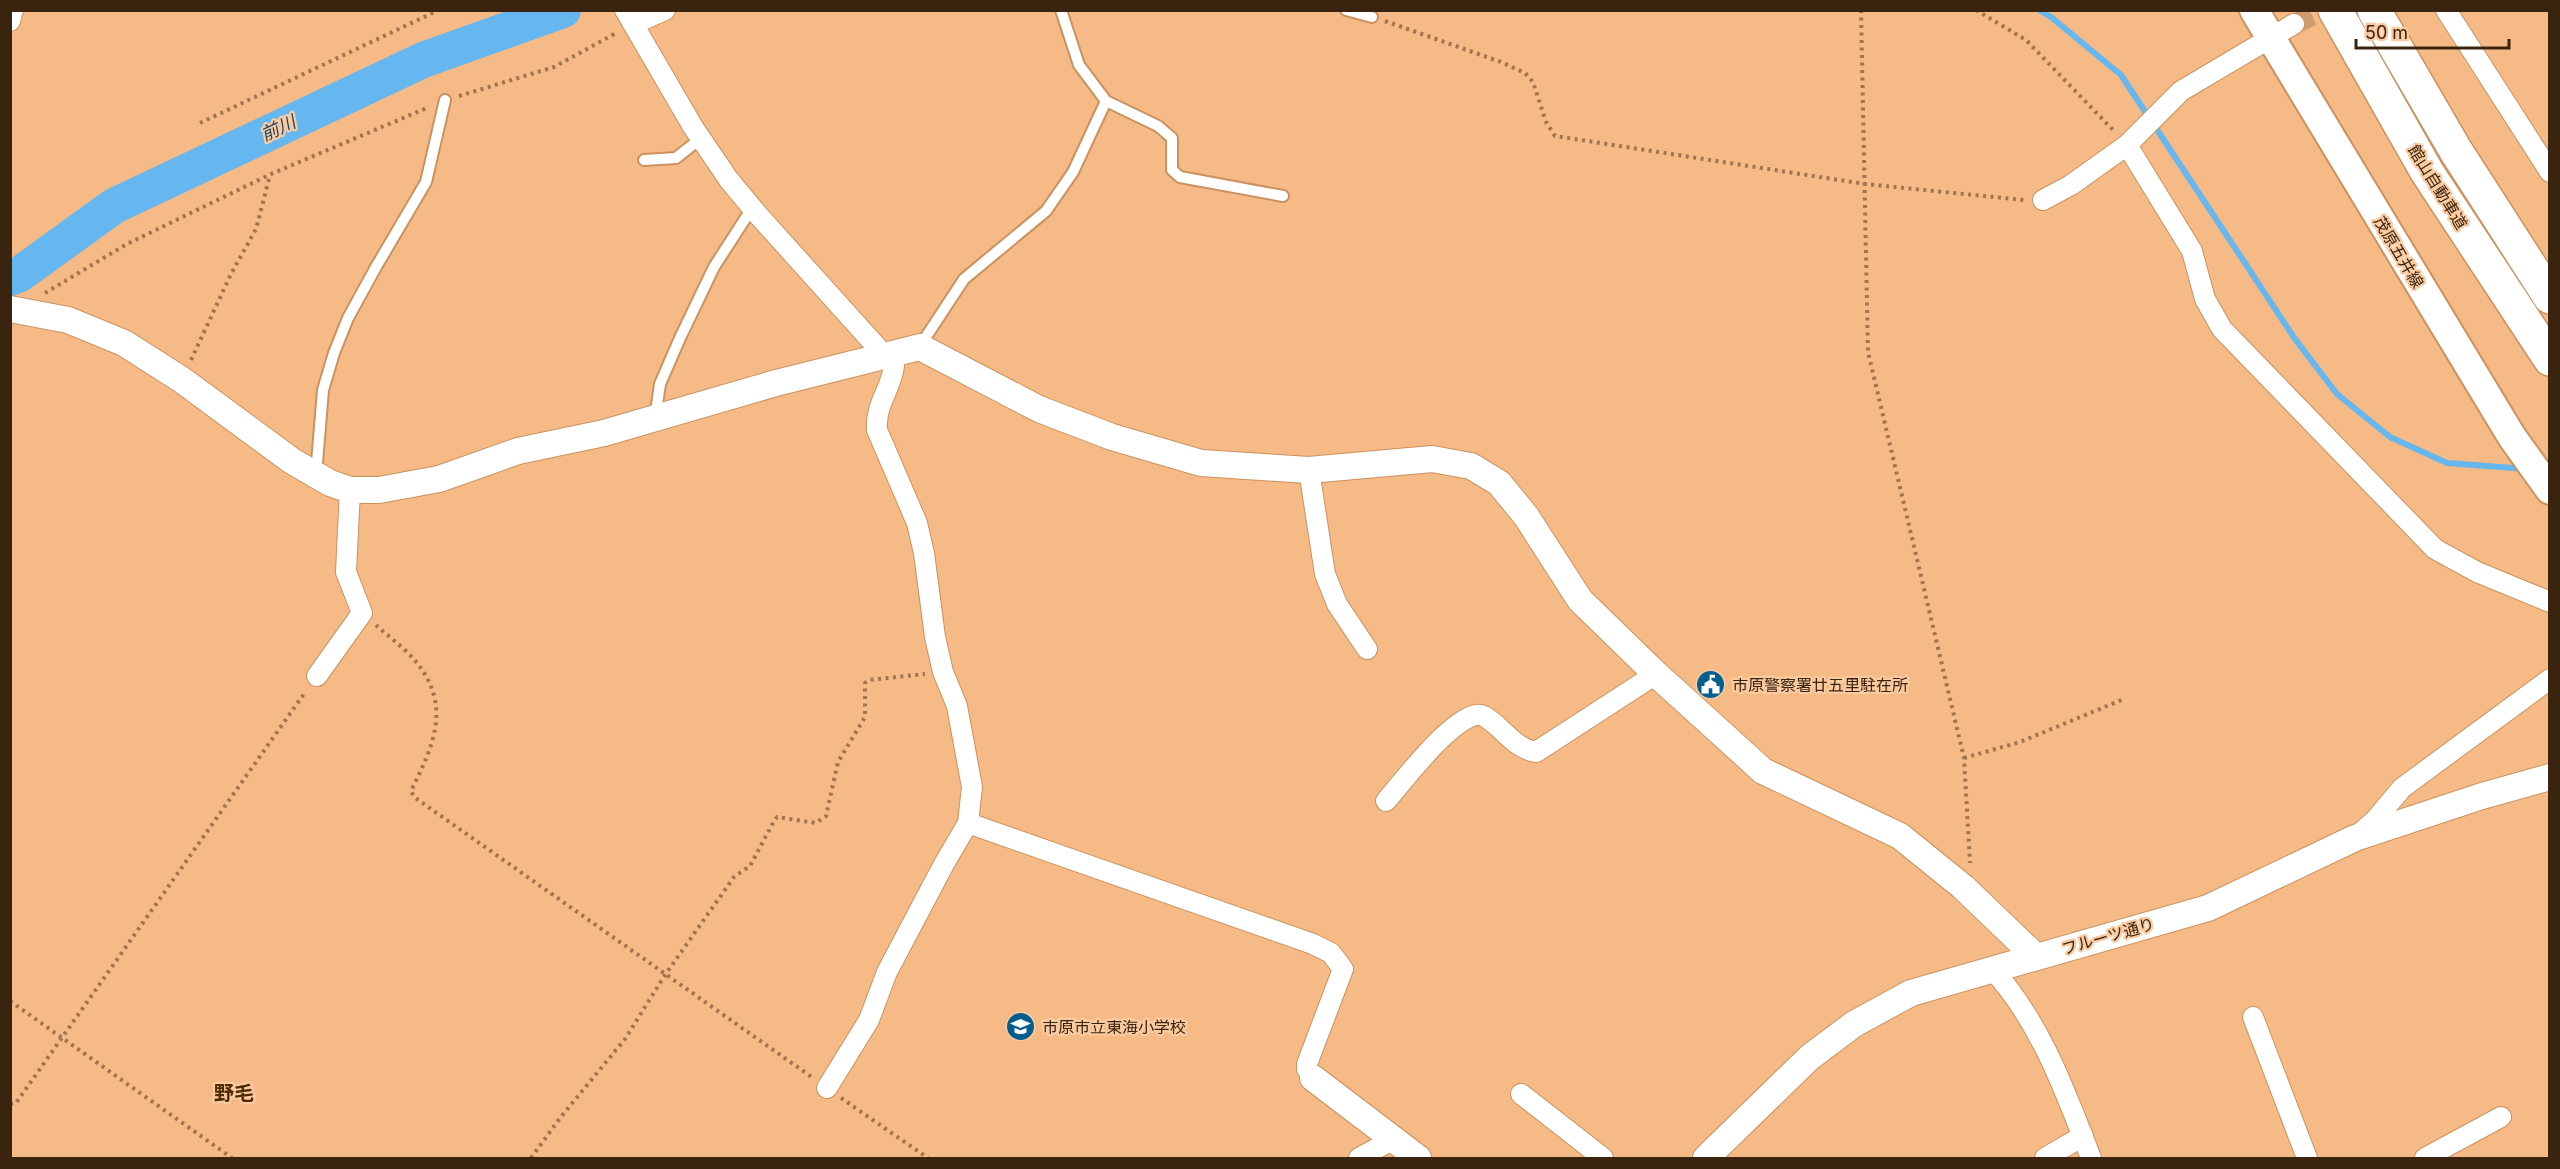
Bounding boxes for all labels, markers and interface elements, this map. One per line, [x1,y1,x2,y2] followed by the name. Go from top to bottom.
[2356,12,2509,50] scale bar
[2365,22,2408,43] text: 50 m
[257,110,301,145] water label: 前川
[2404,141,2472,233] street label: 館山自動車道
[2370,213,2428,291] street label: 茂原五井線
[1695,669,1727,701] public building icon: 市原警察署廿五里駐在所
[1732,675,1908,695] place label: 市原警察署廿五里駐在所
[2059,913,2157,959] street label: フルーツ通り
[1005,1011,1037,1043] school or university icon: 市原市立東海小学校
[1042,1017,1186,1037] place label: 市原市立東海小学校
[214,1081,254,1105] district label: 野毛

